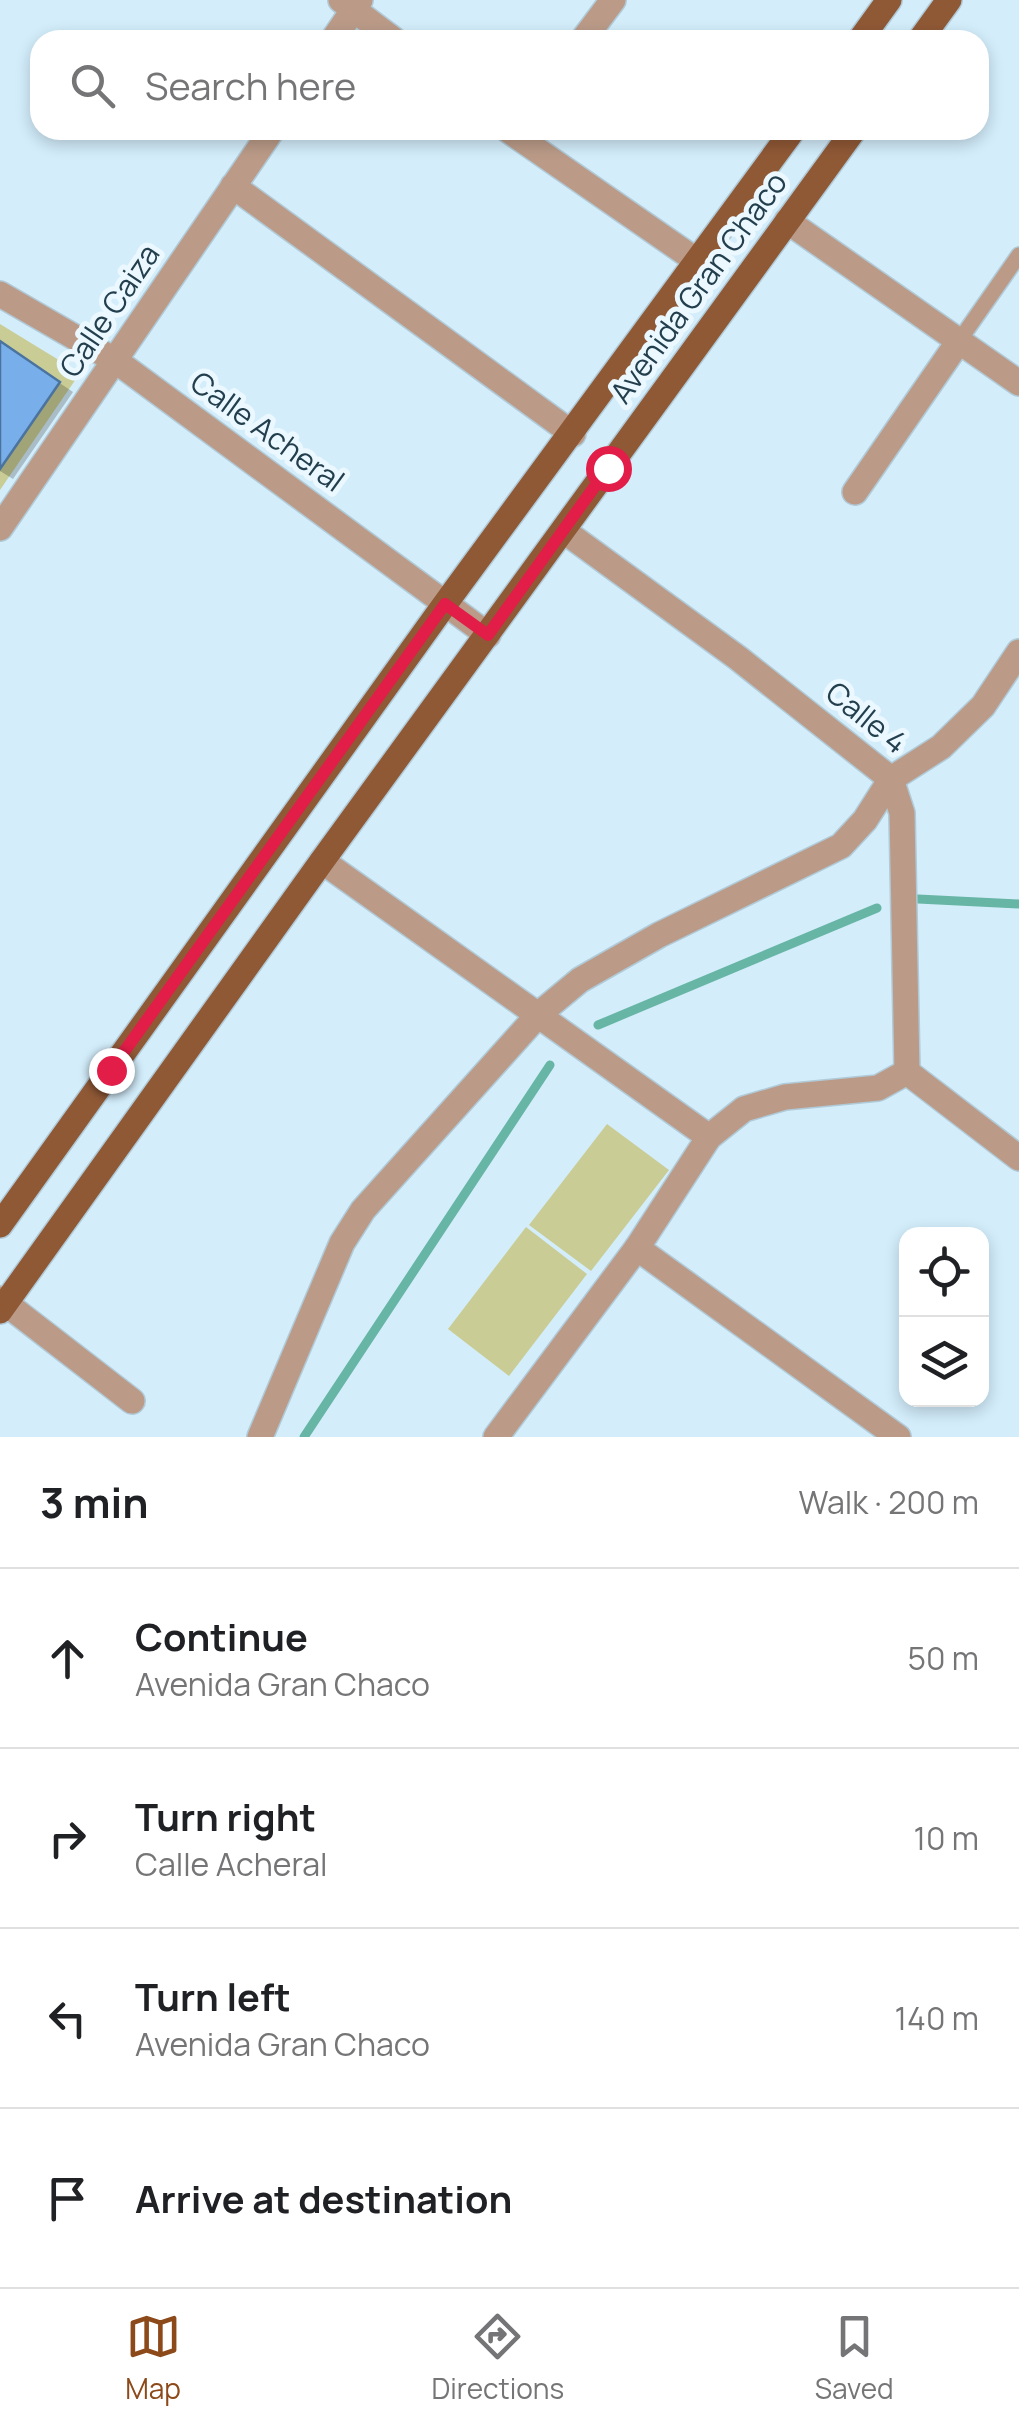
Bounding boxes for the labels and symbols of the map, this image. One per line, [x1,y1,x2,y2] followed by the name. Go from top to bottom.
[600,163,796,411] street label: Avenida Gran Chaco
[49,235,168,385] street label: Calle Caiza
[183,361,353,500] street label: Calle Acheral
[586,446,632,492] route start
[818,672,916,762] street label: Calle 4
[89,1048,135,1094] route end

